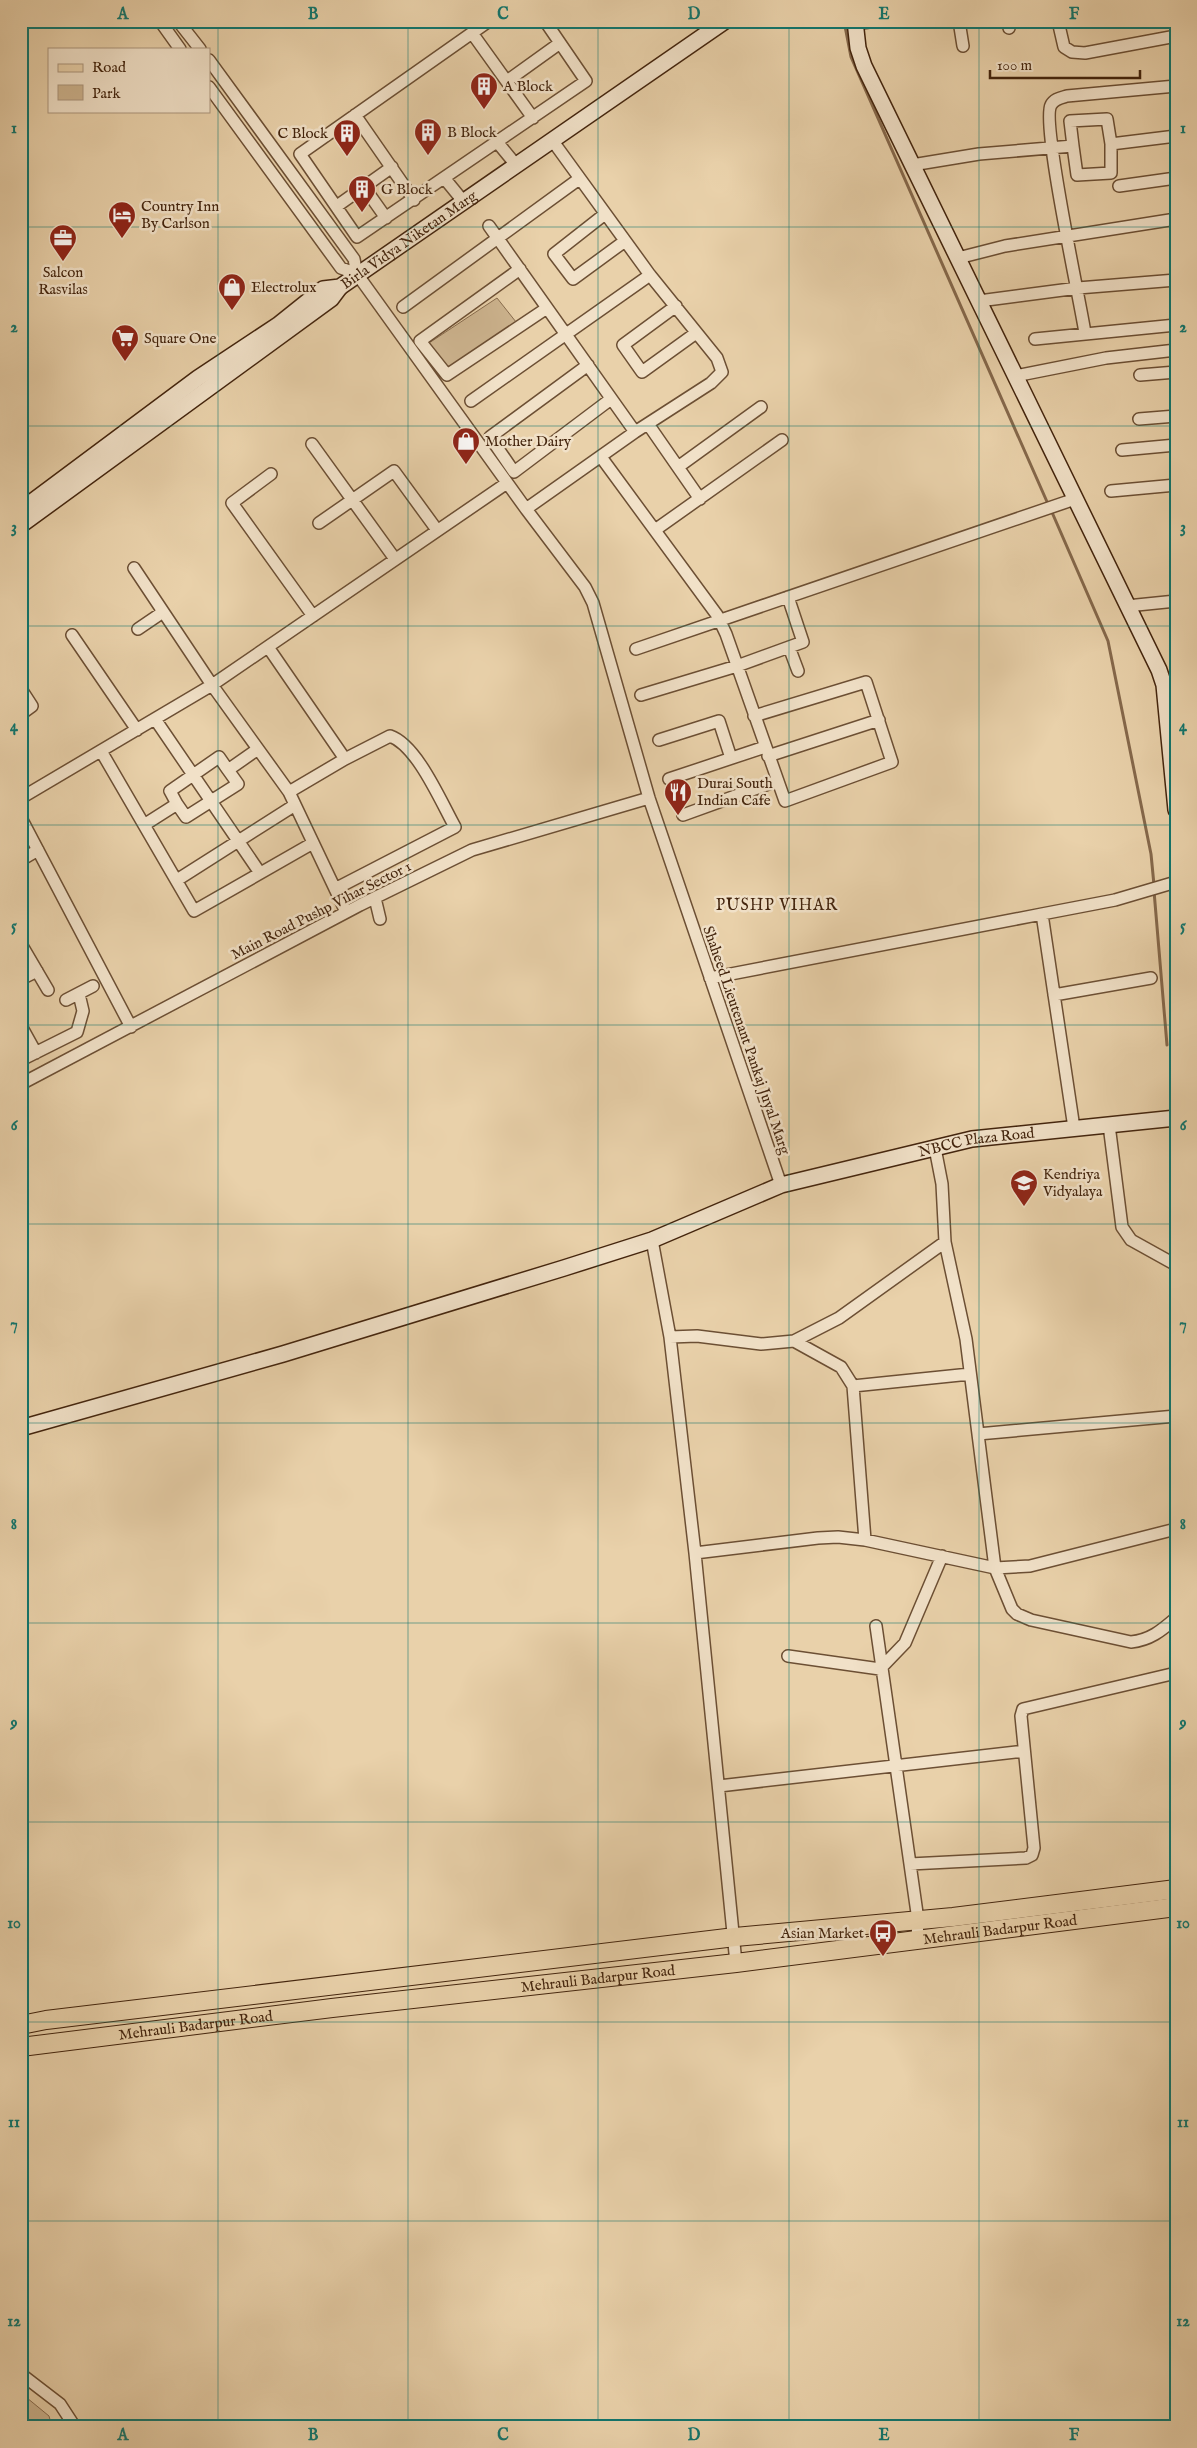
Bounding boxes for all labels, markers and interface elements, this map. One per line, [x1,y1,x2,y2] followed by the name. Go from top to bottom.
[117,5,130,25] text: A
[308,5,319,25] text: B
[497,5,509,25] text: C
[688,5,701,25] text: D
[878,5,890,25] text: E
[1069,5,1080,25] text: F
[48,48,210,112] legend
[990,48,1140,80] scale bar
[997,56,1033,75] text: 100 m
[92,58,127,77] text: Road
[469,71,499,110] building icon: A Block
[502,77,554,96] place label: A Block
[92,84,122,103] text: Park
[413,117,443,156] building icon: B Block
[332,118,362,157] building icon: C Block
[11,119,17,139] text: 1
[1180,119,1186,139] text: 1
[447,123,498,142] place label: B Block
[278,124,329,143] place label: C Block
[347,174,377,213] building icon: G Block
[381,180,434,199] place label: G Block
[337,186,481,294] street label: Birla Vidya Niketan Marg
[141,197,219,233] place label: Country Inn By Carlson
[107,200,137,239] hotel icon: Country Inn By Carlson
[48,223,78,262] office icon: Salcon Rasvilas
[38,263,88,299] place label: Salcon Rasvilas
[217,272,247,311] shop icon: Electrolux
[251,278,317,297] place label: Electrolux
[10,318,18,338] text: 2
[1179,318,1187,338] text: 2
[110,323,140,362] supermarket icon: Square One
[144,329,216,348] place label: Square One
[451,426,481,465] shop icon: Mother Dairy
[485,432,572,451] place label: Mother Dairy
[11,518,17,538] text: 3
[1180,518,1186,538] text: 3
[10,717,19,737] text: 4
[1179,717,1188,737] text: 4
[697,774,773,810] place label: Durai South Indian Cafe
[663,777,693,816] restaurant icon: Durai South Indian Cafe
[228,857,415,964] street label: Main Road Pushp Vihar Sector 1
[716,896,838,916] district label: PUSHP VIHAR
[11,917,17,937] text: 5
[1180,917,1186,937] text: 5
[698,923,795,1158] street label: Shaheed Lieutenant Pankaj Juyal Marg
[11,1116,19,1136] text: 6
[1180,1116,1188,1136] text: 6
[916,1124,1036,1162] street label: NBCC Plaza Road
[1042,1165,1103,1201] place label: Kendriya Vidyalaya
[1009,1168,1039,1207] school or university icon: Kendriya Vidyalaya
[10,1315,18,1335] text: 7
[1179,1315,1187,1335] text: 7
[11,1515,17,1535] text: 8
[1180,1515,1186,1535] text: 8
[10,1714,18,1734] text: 9
[1179,1714,1187,1734] text: 9
[922,1911,1079,1949] street label: Mehrauli Badarpur Road
[7,1914,21,1934] text: 10
[1176,1914,1190,1934] text: 10
[868,1918,898,1957] bus stop icon: Asian Market
[780,1924,864,1943] place label: Asian Market
[520,1961,677,1997] street label: Mehrauli Badarpur Road
[118,2006,275,2045] street label: Mehrauli Badarpur Road
[8,2113,20,2133] text: 11
[1177,2113,1189,2133] text: 11
[7,2312,21,2332] text: 12
[1176,2312,1190,2332] text: 12
[117,2426,130,2446] text: A
[308,2426,319,2446] text: B
[497,2426,509,2446] text: C
[688,2426,701,2446] text: D
[878,2426,890,2446] text: E
[1069,2426,1080,2446] text: F

